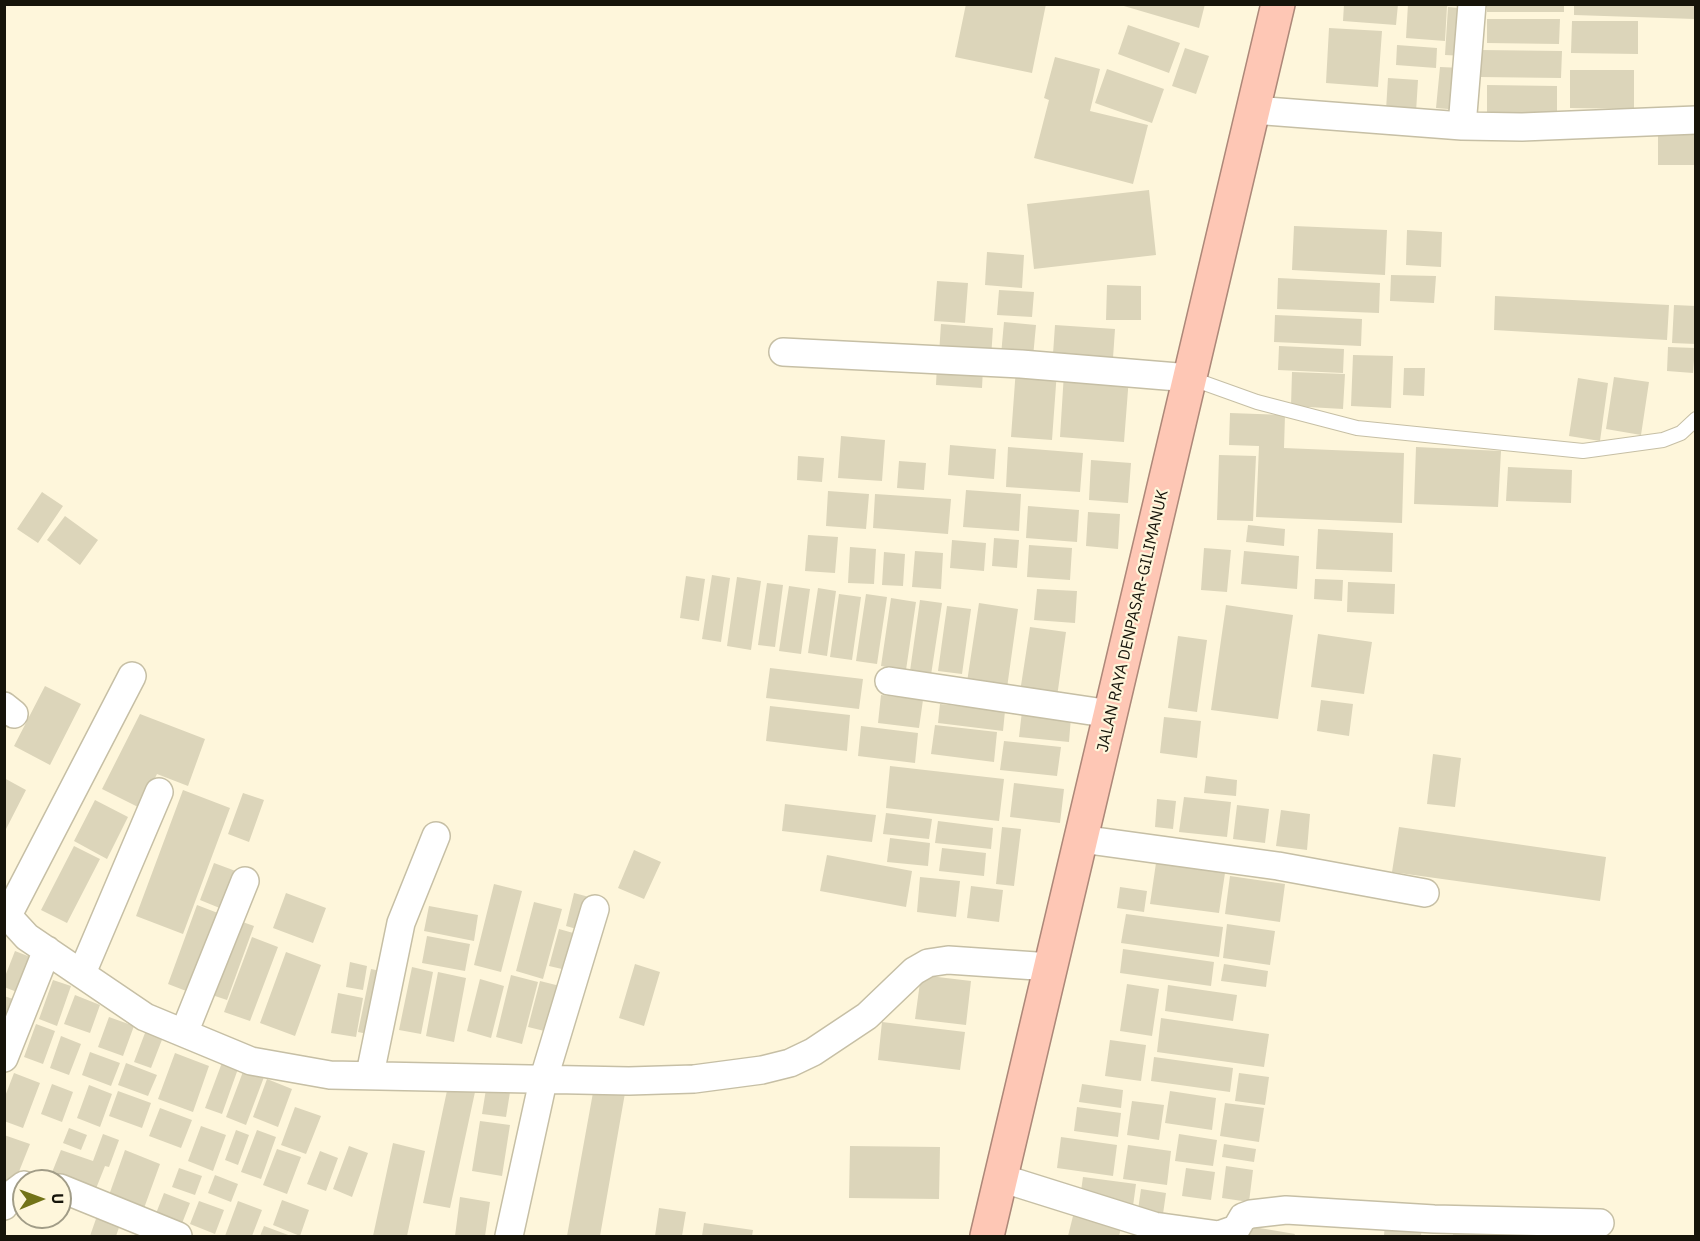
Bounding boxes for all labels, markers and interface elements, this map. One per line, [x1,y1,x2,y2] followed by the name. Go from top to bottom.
[1093,488,1173,754] street label: JALAN RAYA DENPASAR-GILIMANUK
[12,1169,72,1229] north arrow
[48,1193,68,1204] text: U

